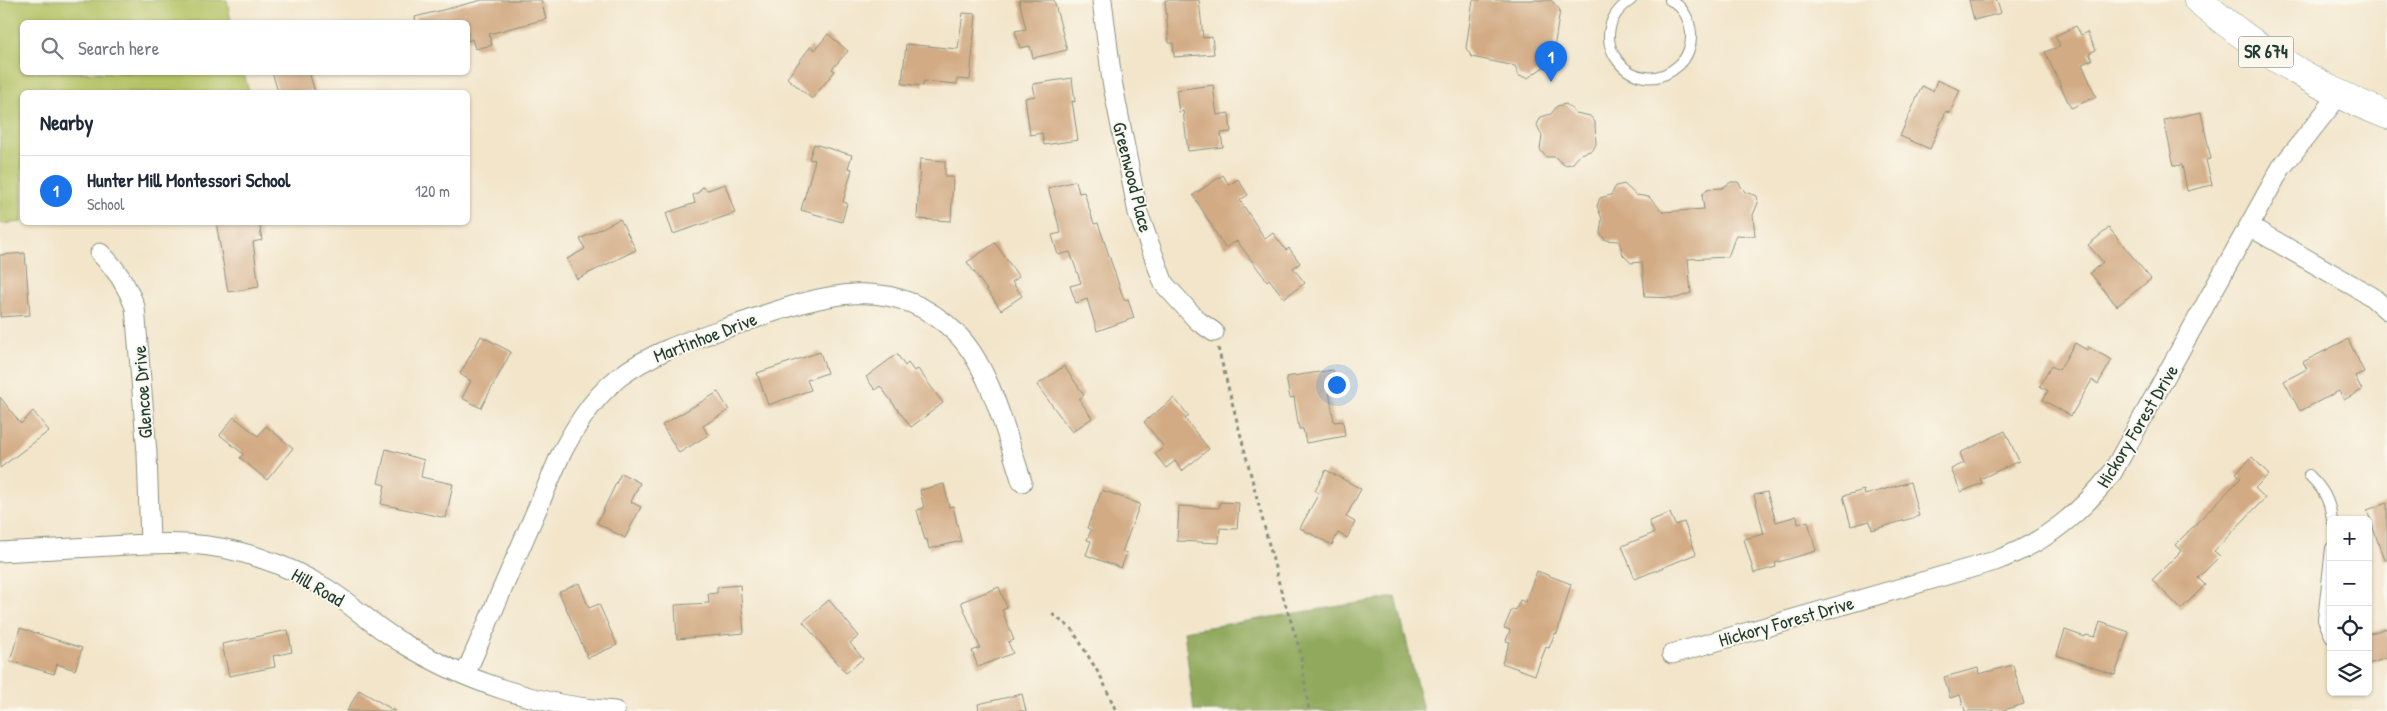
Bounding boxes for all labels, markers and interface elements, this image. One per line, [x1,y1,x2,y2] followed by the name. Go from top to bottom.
[20,20,470,75] search box
[38,34,66,62] icon: search
[78,35,159,61] text: Search here
[2238,36,2294,68] road number: SR 674
[1535,41,1567,82] pin: 1
[40,108,93,137] text: Nearby
[1107,119,1159,235] street label: Greenwood Place
[87,167,290,193] text: Hunter Mill Montessori School
[53,180,59,202] text: 1
[415,180,450,202] text: 120 m
[87,193,124,215] text: School
[650,305,761,369] street label: Martinhoe Drive
[126,344,158,439] street label: Glencoe Drive
[2090,359,2184,492] street label: Hickory Forest Drive
[1324,372,1350,398] your location
[2327,516,2372,696] map controls
[2327,516,2372,561] button: +
[2327,561,2372,606] button: −
[287,562,350,613] street label: Hill Road
[1715,589,1857,653] street label: Hickory Forest Drive
[2327,606,2372,651] button: locate
[2327,651,2372,696] button: layers

